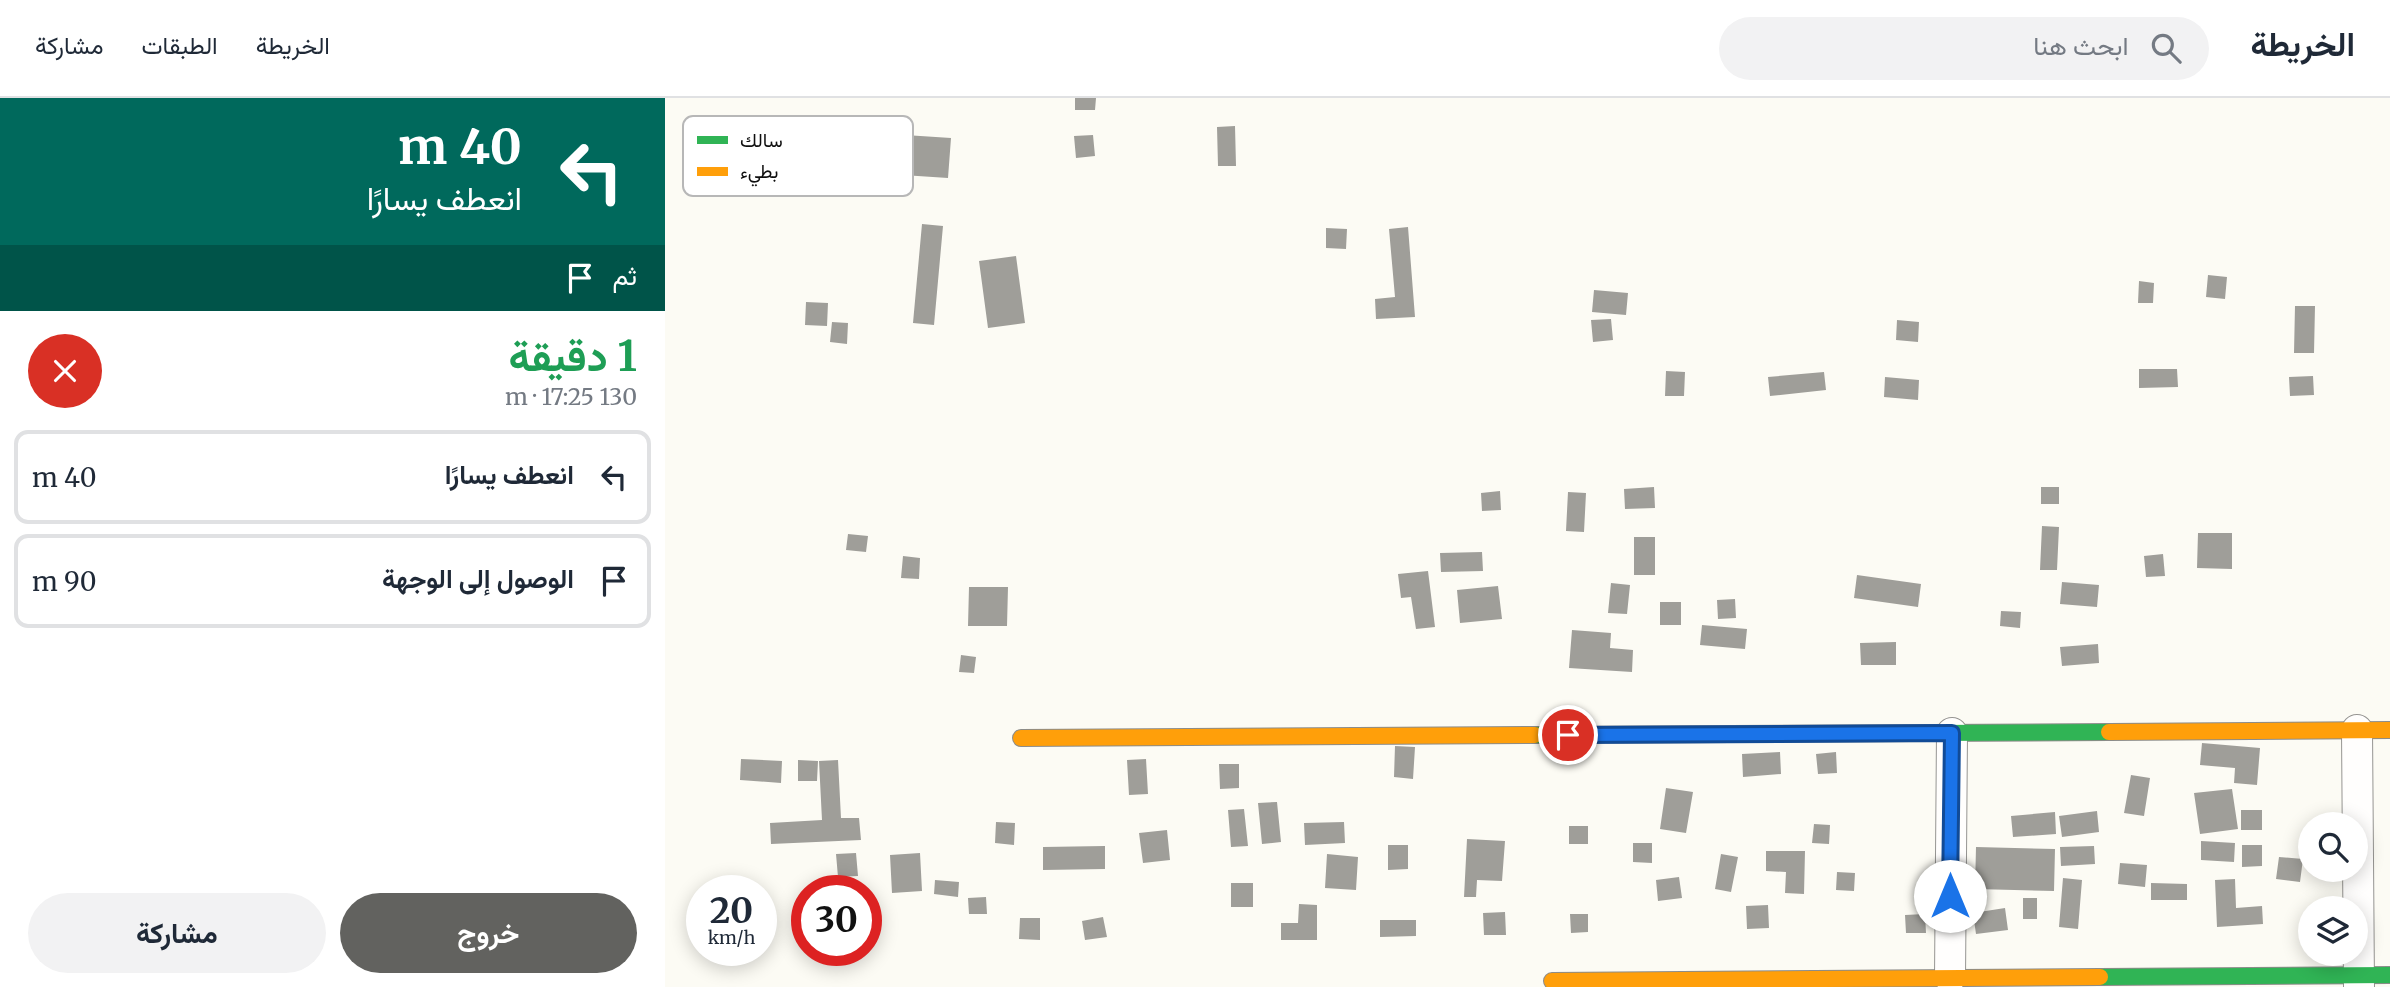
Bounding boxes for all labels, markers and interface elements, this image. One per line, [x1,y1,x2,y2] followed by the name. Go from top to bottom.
[1719,17,2209,80] search box
[2251,24,2355,65] text: الخريطة
[2033,29,2129,62] text: ابحث هنا
[2147,29,2185,67] icon: search
[35,30,103,61] text: مشاركة
[141,30,218,61] text: الطبقات
[256,30,330,61] text: الخريطة
[398,116,522,177] text: 40 m
[683,116,913,196] legend
[546,126,637,217] icon: left
[740,128,783,152] text: سالك
[740,159,778,187] text: بطيء
[367,179,522,219] text: انعطف يسارًا
[561,259,599,297] icon: arrive
[613,259,637,292] text: ثم
[509,330,637,382] text: 1 دقيقة
[28,334,102,408] button: close
[505,382,637,411] text: 130 m · 17:25
[445,458,574,491] text: انعطف يسارًا
[595,458,633,496] icon: left
[32,461,96,494] text: 40 m
[382,562,574,595] text: الوصول إلى الوجهة
[595,562,633,600] icon: arrive
[32,565,97,598] text: 90 m
[1538,705,1598,765] pin
[1549,716,1587,754] icon: arrive
[2298,812,2368,966] map controls
[2298,812,2368,882] button: search
[1913,859,1987,933] position arrow
[791,875,882,966] speed limit sign: 30
[710,889,753,933] text: 20
[28,893,326,973] button: مشاركة
[340,893,637,973] button: خروج
[2298,896,2368,966] button: layers
[708,926,755,949] text: km/h

